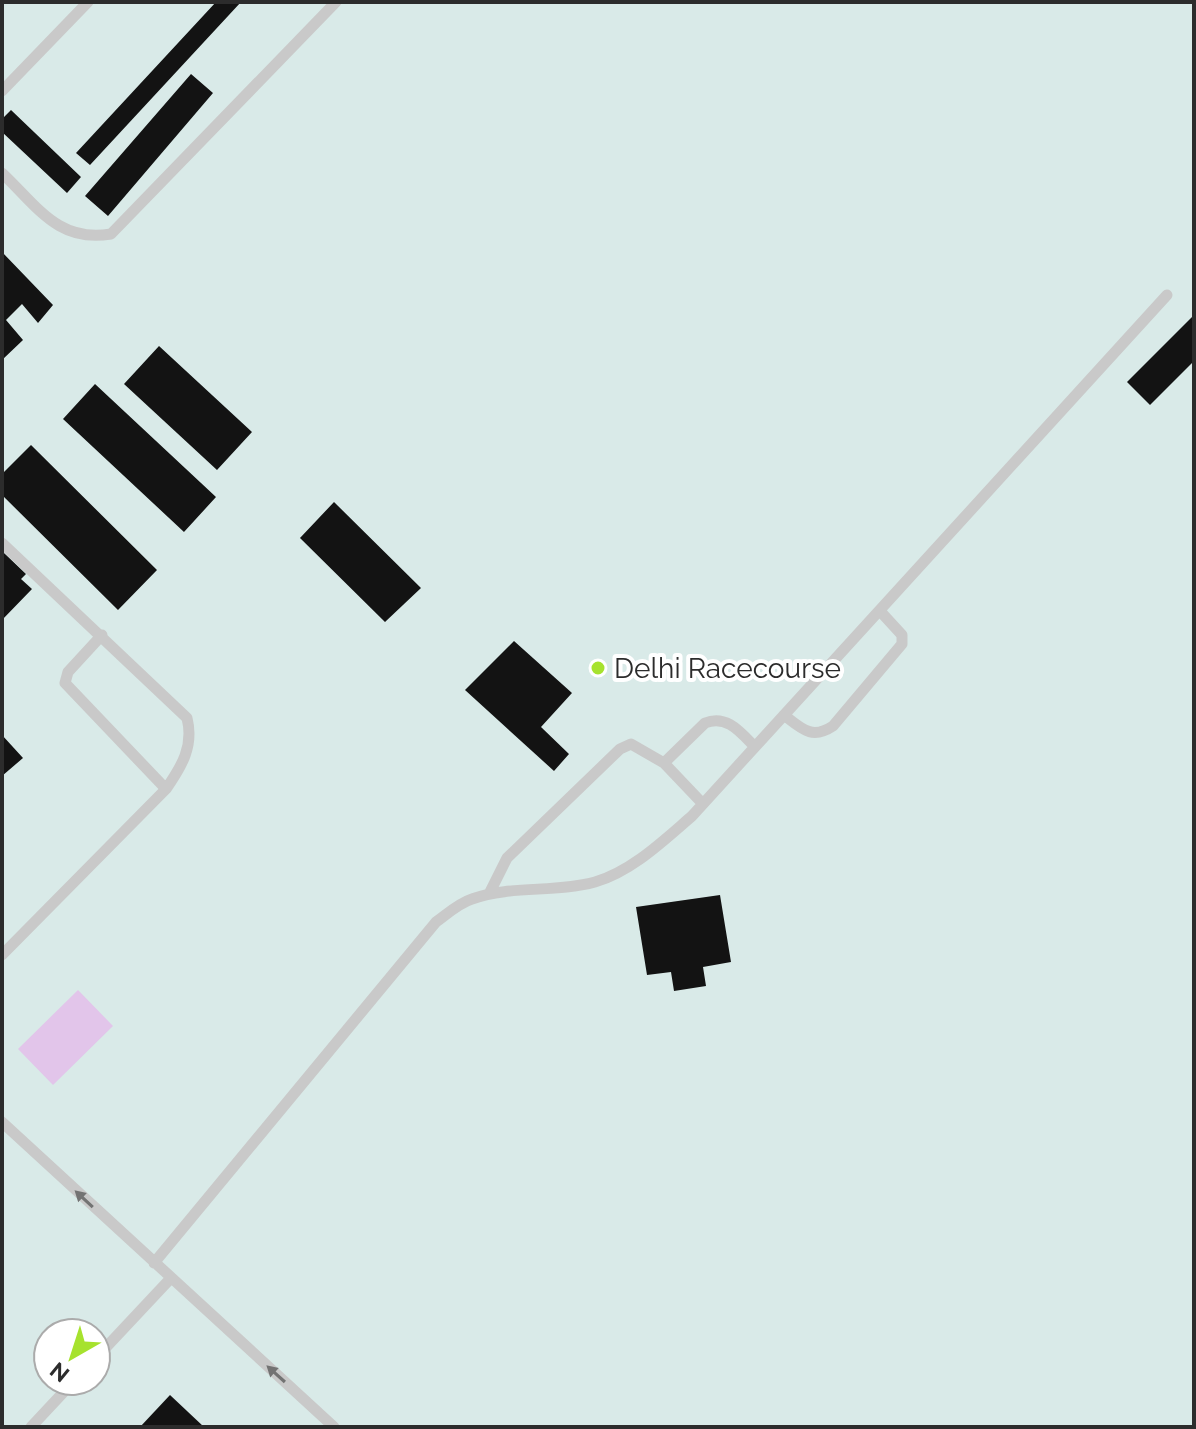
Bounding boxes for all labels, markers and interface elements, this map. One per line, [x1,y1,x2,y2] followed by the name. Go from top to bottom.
[614,652,841,685] place label: Delhi Racecourse
[589,659,607,677] marker: Delhi Racecourse
[75,1190,94,1208] one-way arrow
[32,1317,112,1397] north arrow
[45,1357,74,1388] text: N
[267,1366,286,1384] one-way arrow

